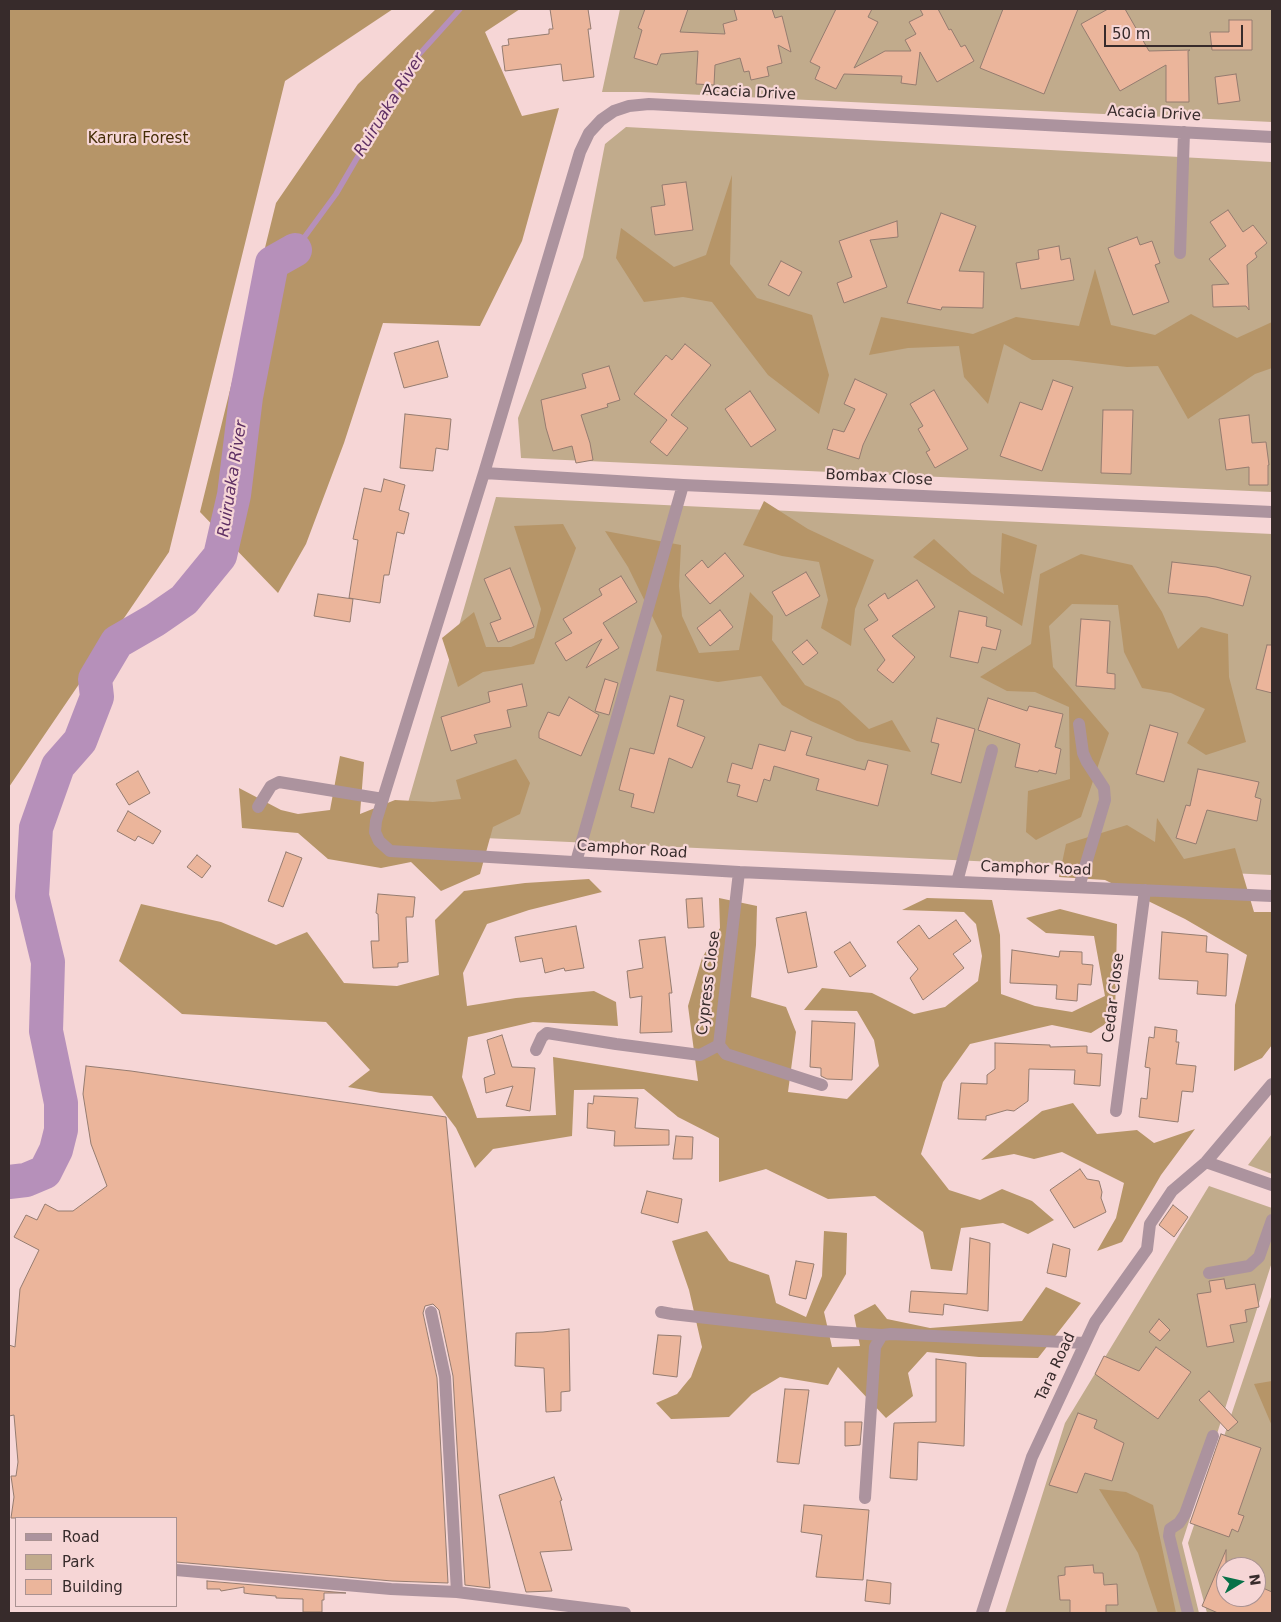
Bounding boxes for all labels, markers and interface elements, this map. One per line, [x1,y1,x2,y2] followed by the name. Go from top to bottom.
[1106,15,1245,47] scale bar
[1112,25,1150,43] text: 50 m
[351,50,429,160] water label: Ruiruaka River
[702,82,796,104] street label: Acacia Drive
[1107,103,1201,125] street label: Acacia Drive
[88,130,188,148] park label: Karura Forest
[214,419,252,539] water label: Ruiruaka River
[825,466,933,490] street label: Bombax Close
[576,837,688,863] street label: Camphor Road
[980,858,1092,880] street label: Camphor Road
[694,930,724,1036] street label: Cypress Close
[1100,952,1128,1044] street label: Cedar Close
[1032,1330,1080,1404] street label: Tara Road
[15,1517,178,1607] legend
[62,1528,100,1546] text: Road
[62,1553,94,1571] text: Park
[1216,1557,1266,1607] north arrow
[1246,1573,1264,1587] text: N
[62,1578,123,1596] text: Building

